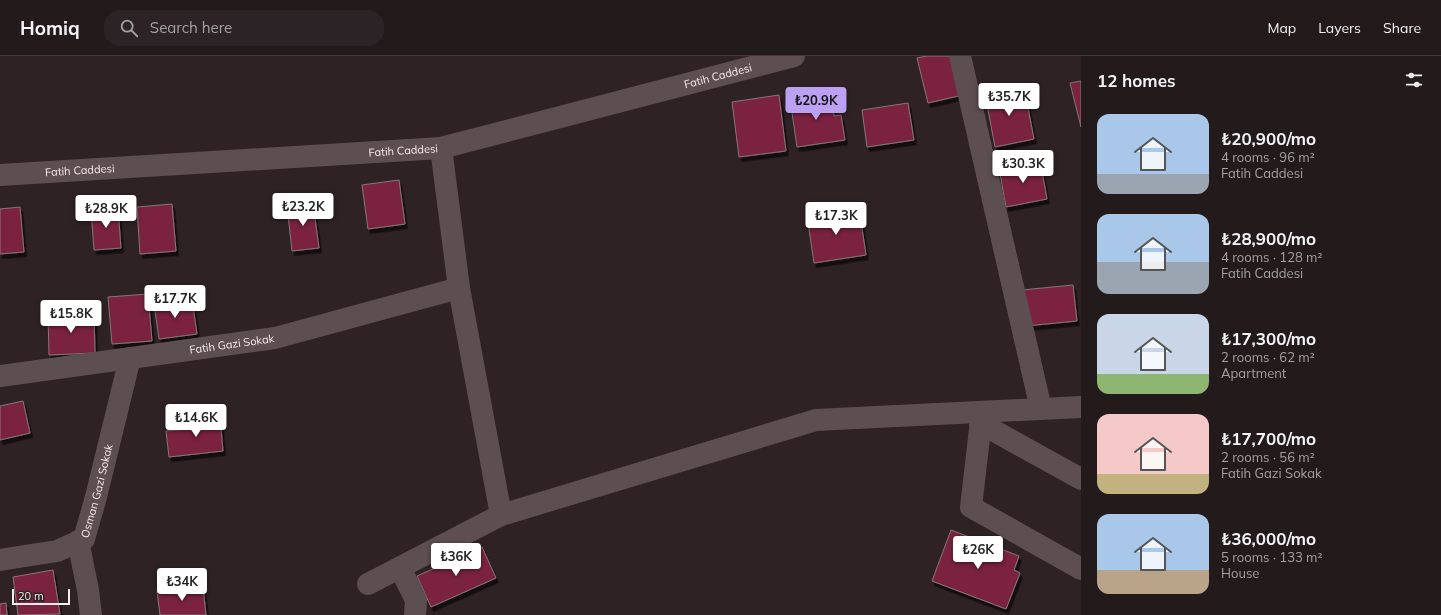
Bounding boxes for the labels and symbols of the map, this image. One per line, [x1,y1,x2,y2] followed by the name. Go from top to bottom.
[682,60,753,91] street label: Fatih Caddesi
[976,83,1042,117] pin: ₺35.7K
[783,87,849,121] pin: ₺20.9K
[368,141,438,159] street label: Fatih Caddesi
[990,150,1056,184] pin: ₺30.3K
[45,161,115,179] street label: Fatih Caddesi
[270,193,336,227] pin: ₺23.2K
[73,195,139,229] pin: ₺28.9K
[803,202,869,236] pin: ₺17.3K
[142,285,208,319] pin: ₺17.7K
[38,300,104,334] pin: ₺15.8K
[189,331,275,357] street label: Fatih Gazi Sokak
[163,404,229,438] pin: ₺14.6K
[78,442,116,539] street label: Osman Gazi Sokak
[954,536,1002,570] pin: ₺26K
[432,543,480,577] pin: ₺36K
[158,568,206,602] pin: ₺34K
[12,587,70,606] scale bar

